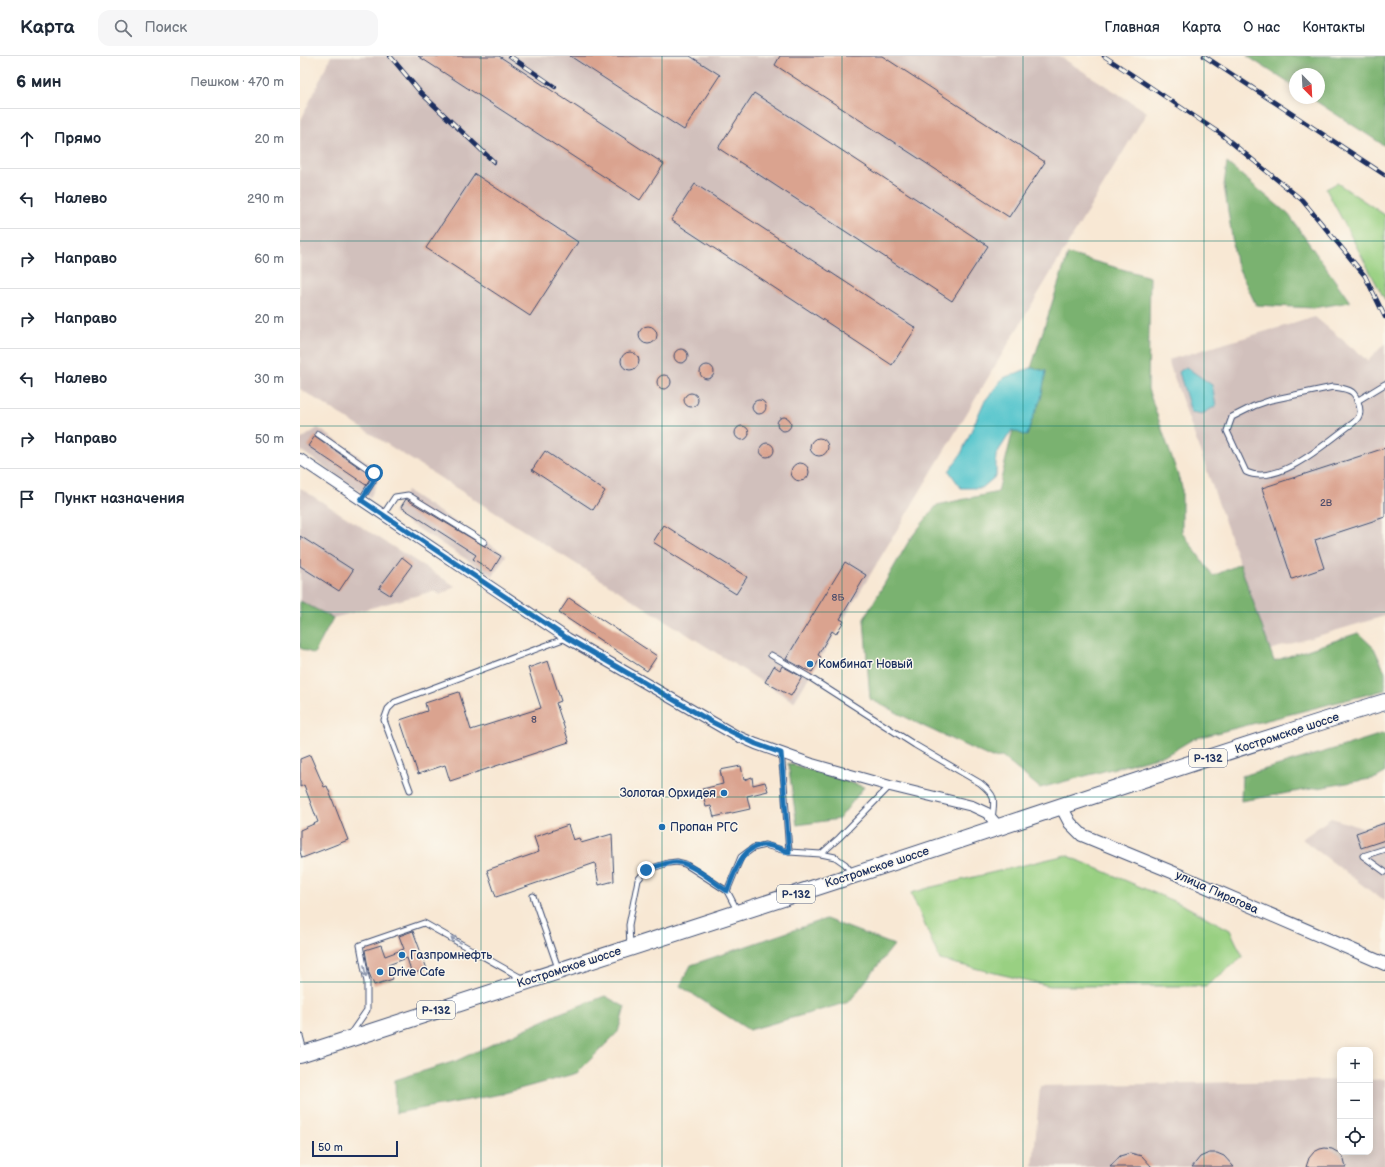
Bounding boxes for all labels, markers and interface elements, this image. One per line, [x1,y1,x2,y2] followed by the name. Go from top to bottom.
[98,10,378,46] search box
[20,16,74,39] text: Карта
[112,17,134,39] icon: search
[144,18,187,37] text: Поиск
[1105,19,1160,36] text: Главная
[1182,19,1221,36] text: Карта
[1243,19,1280,36] text: О нас
[1302,19,1365,36] text: Контакты
[1289,68,1325,104] north arrow
[16,72,62,92] text: 6 мин
[190,74,284,90] text: Пешком · 470 m
[16,128,38,150] icon: ahead
[54,129,101,148] text: Прямо
[254,131,284,147] text: 20 m
[16,188,38,210] icon: left
[54,189,107,208] text: Налево
[247,191,284,207] text: 290 m
[16,248,38,270] icon: right
[54,249,117,268] text: Направо
[254,251,284,267] text: 60 m
[16,308,38,330] icon: right
[54,309,117,328] text: Направо
[254,311,284,327] text: 20 m
[16,368,38,390] icon: left
[54,369,107,388] text: Налево
[254,371,284,387] text: 30 m
[16,428,38,450] icon: right
[54,429,117,448] text: Направо
[255,431,284,447] text: 50 m
[365,464,383,482] route start
[16,488,38,510] icon: arrive
[54,489,185,508] text: Пункт назначения
[1320,497,1333,509] house number: 2В
[832,592,844,604] house number: 8Б
[818,657,913,672] place label: Комбинат Новый
[805,659,815,669] marker: Комбинат Новый
[1233,709,1341,757] street label: Костромское шоссе
[531,714,537,726] house number: 8
[1189,749,1227,767] road number: Р-132
[620,786,716,801] place label: Золотая Орхидея
[719,788,729,798] marker: Золотая Орхидея
[670,820,738,835] place label: Пропан РГС
[657,822,667,832] marker: Пропан РГС
[823,843,931,891] street label: Костромское шоссе
[637,861,655,879] route end
[1173,867,1261,917] street label: улица Пирогова
[777,885,815,903] road number: Р-132
[450,935,462,943] one-way arrow
[515,943,623,991] street label: Костромское шоссе
[410,948,492,963] place label: Газпромнефть
[397,950,407,960] marker: Газпромнефть
[361,964,369,977] one-way arrow
[388,965,445,980] place label: Drive Cafe
[375,967,385,977] marker: Drive Cafe
[417,1001,455,1019] road number: Р-132
[1337,1047,1373,1155] map controls
[1337,1047,1373,1083] button: +
[1337,1083,1373,1119] button: −
[1337,1119,1373,1155] button: locate
[312,1139,398,1158] scale bar
[318,1141,343,1154] text: 50 m

